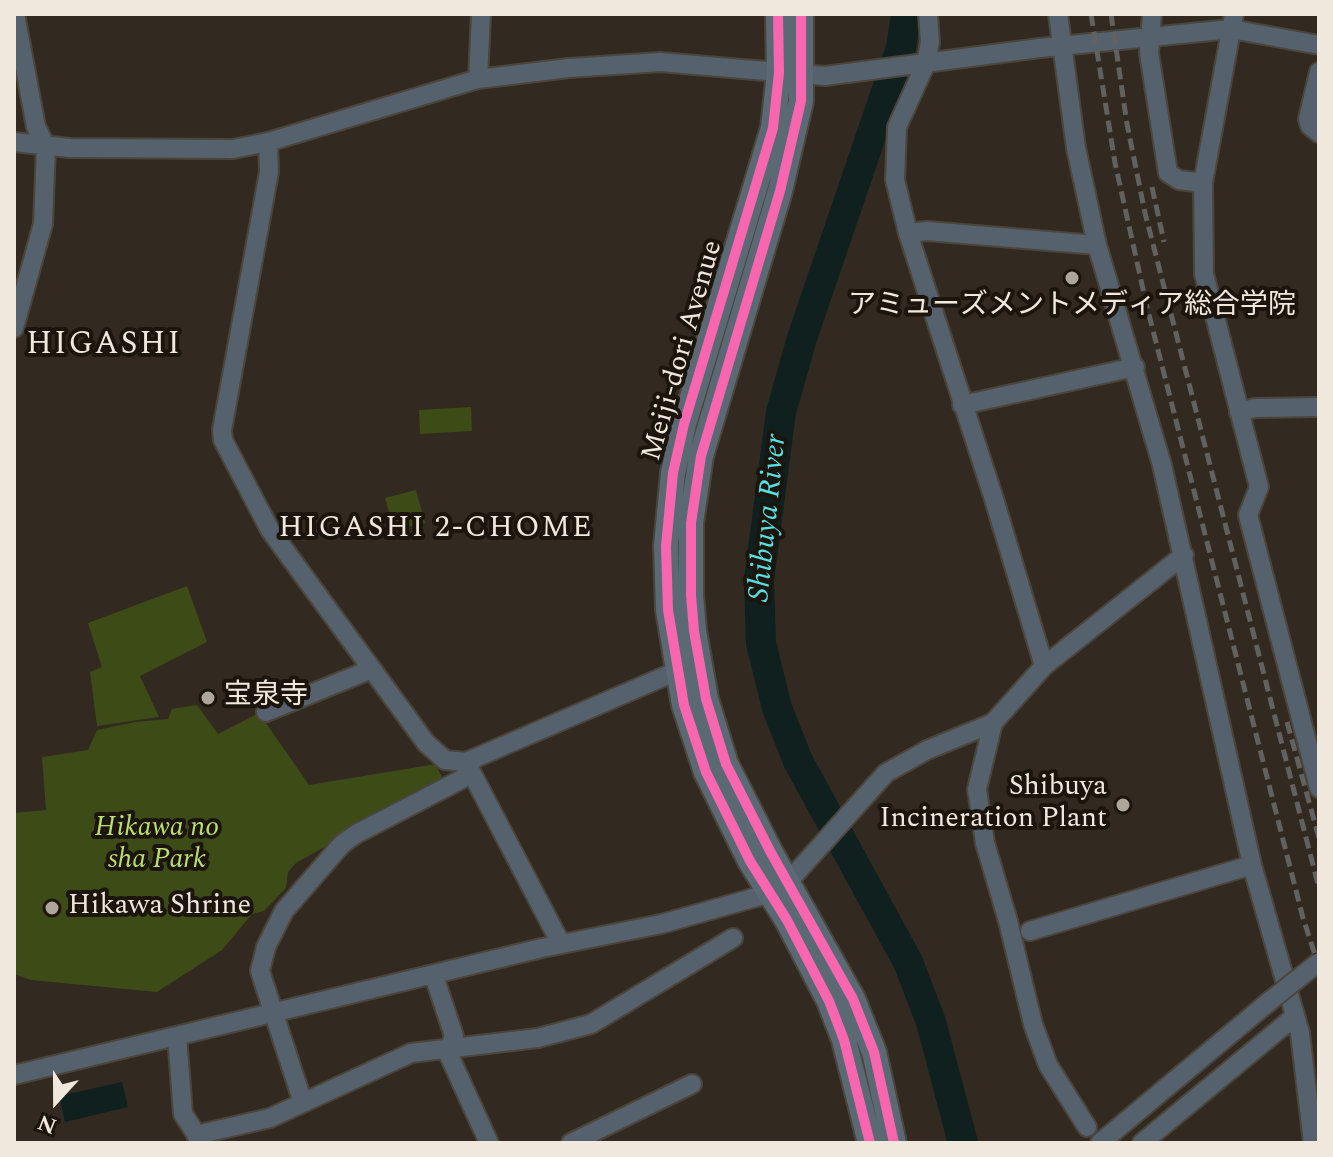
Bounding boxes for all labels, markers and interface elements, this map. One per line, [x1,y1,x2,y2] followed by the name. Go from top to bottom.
[636,237,732,465] street label: Meiji-dori Avenue
[1063,269,1081,287] marker: アミューズメントメディア総合学院
[848,291,1296,325] place label: アミューズメントメディア総合学院
[26,328,182,366] district label: HIGASHI
[743,432,797,604] water label: Shibuya River
[278,512,594,548] district label: HIGASHI 2-CHOME
[224,681,308,715] place label: 宝泉寺
[199,689,217,707] marker: 宝泉寺
[880,772,1107,838] place label: Shibuya Incineration Plant
[1114,796,1132,814] marker: Shibuya Incineration Plant
[95,813,219,879] park label: Hikawa no sha Park
[68,891,251,925] place label: Hikawa Shrine
[43,899,61,917] marker: Hikawa Shrine
[16,1061,96,1141] north arrow
[33,1105,62,1142] text: N

